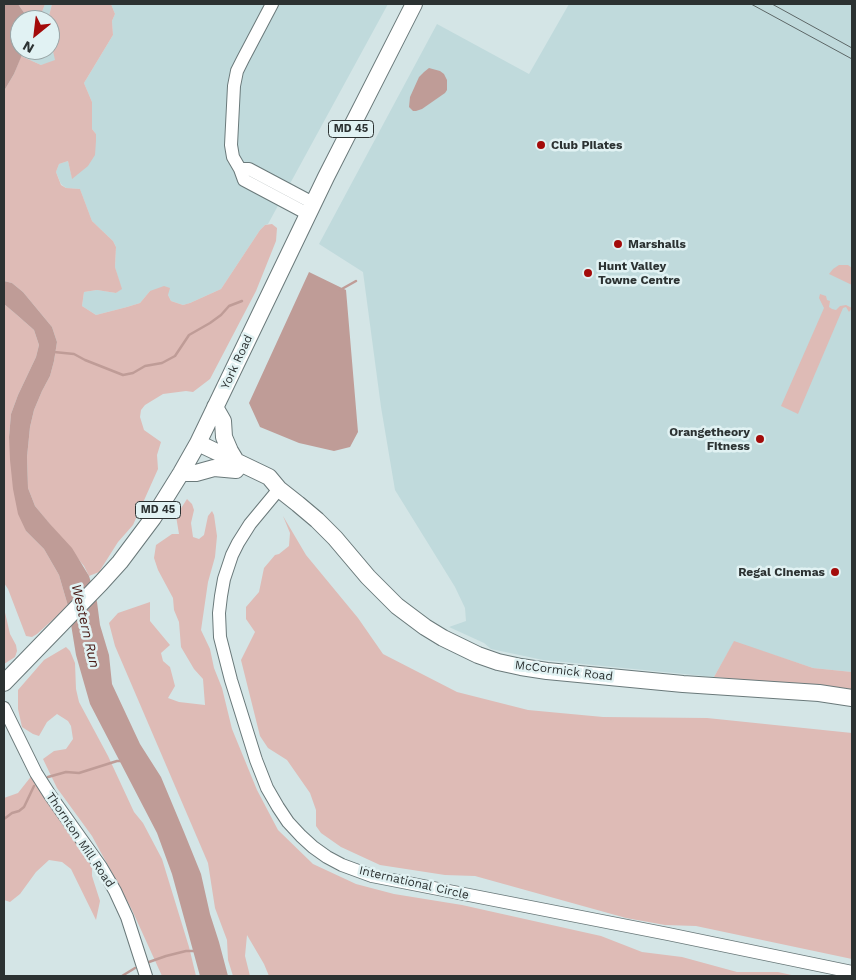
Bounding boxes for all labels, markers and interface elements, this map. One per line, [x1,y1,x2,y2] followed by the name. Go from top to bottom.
[10,10,60,60] north arrow
[20,38,37,57] text: N
[328,120,374,138] road number: MD 45
[551,138,622,152] place label: Club Pilates
[535,139,547,151] marker: Club Pilates
[628,237,686,251] place label: Marshalls
[612,238,624,250] marker: Marshalls
[598,259,680,287] place label: Hunt Valley Towne Centre
[582,267,594,279] marker: Hunt Valley Towne Centre
[218,333,256,391] street label: York Road
[669,425,750,453] place label: Orangetheory Fitness
[754,433,766,445] marker: Orangetheory Fitness
[136,502,180,518] road number: MD 45
[738,565,825,579] place label: Regal Cinemas
[829,566,841,578] marker: Regal Cinemas
[67,582,103,670] water label: Western Run
[514,658,614,684] street label: McCormick Road
[43,790,117,890] street label: Thornton Mill Road
[358,863,470,903] street label: International Circle

